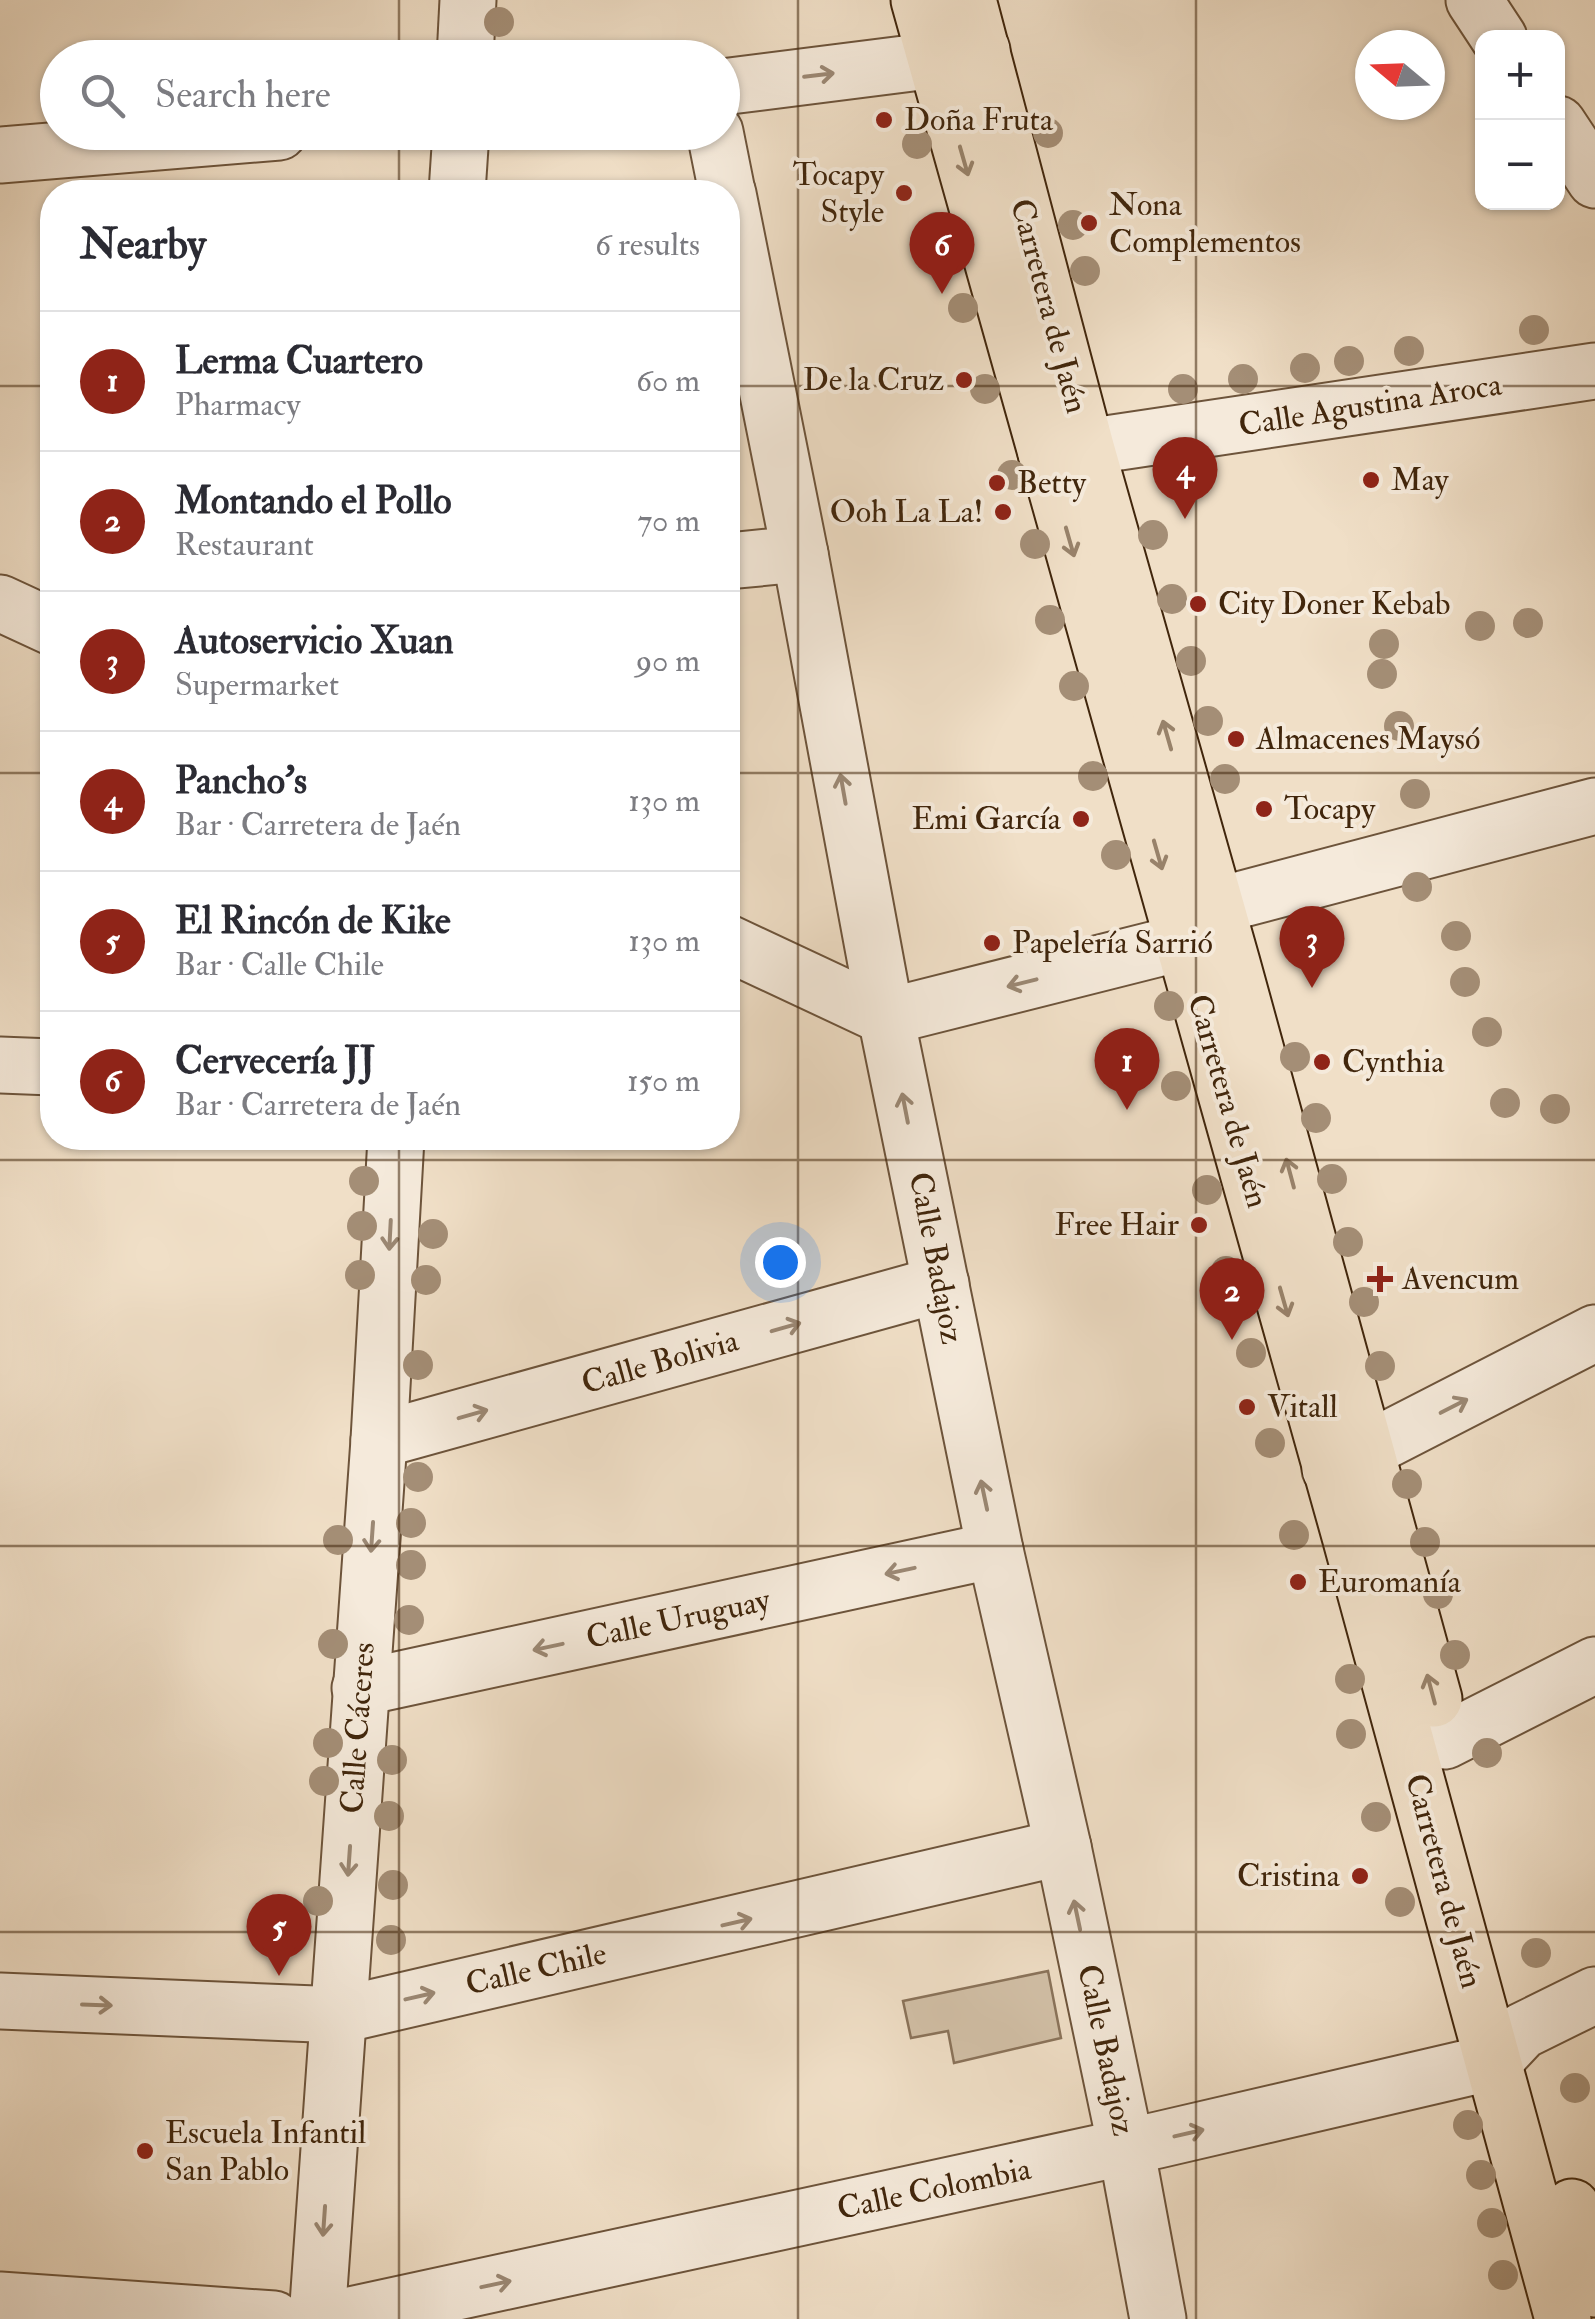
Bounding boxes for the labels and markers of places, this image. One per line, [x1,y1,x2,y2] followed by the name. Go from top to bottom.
[904,100,1054,140] place label: Doña Fruta
[873,109,895,131] marker: Doña Fruta
[793,155,885,232] place label: Tocapy Style
[893,182,915,204] marker: Tocapy Style
[1109,185,1301,262] place label: Nona Complementos
[910,212,974,294] pin: 6
[1078,212,1100,234] marker: Nona Complementos
[803,360,944,400] place label: De la Cruz
[953,369,975,391] marker: De la Cruz
[1152,436,1218,519] pin: 4
[1391,460,1450,500] place label: May
[1017,463,1087,503] place label: Betty
[1360,469,1382,491] marker: May
[986,472,1008,494] marker: Betty
[830,492,983,532] place label: Ooh La La!
[992,501,1014,523] marker: Ooh La La!
[1218,584,1451,624] place label: City Doner Kebab
[1187,593,1209,615] marker: City Doner Kebab
[1255,719,1480,759] place label: Almacenes Maysó
[1225,728,1247,750] marker: Almacenes Maysó
[1284,789,1376,829] place label: Tocapy
[1253,798,1275,820] marker: Tocapy
[911,799,1062,839] place label: Emi García
[1070,808,1092,830] marker: Emi García
[1280,906,1344,988] pin: 3
[1012,923,1213,963] place label: Papelería Sarrió
[981,932,1003,954] marker: Papelería Sarrió
[1094,1028,1160,1110] pin: 1
[1342,1042,1445,1082] place label: Cynthia
[1311,1051,1333,1073] marker: Cynthia
[1055,1205,1179,1245] place label: Free Hair
[1188,1214,1210,1236] marker: Free Hair
[1200,1258,1264,1340] pin: 2
[1401,1259,1519,1299] place label: Avencum
[1367,1266,1393,1292] marker: Avencum
[1267,1387,1338,1427] place label: Vitall
[1236,1396,1258,1418] marker: Vitall
[1318,1562,1462,1602] place label: Euromanía
[1287,1571,1309,1593] marker: Euromanía
[1237,1856,1341,1896] place label: Cristina
[1349,1865,1371,1887] marker: Cristina
[246,1894,312,1976] pin: 5
[165,2113,366,2190] place label: Escuela Infantil San Pablo
[134,2140,156,2162] marker: Escuela Infantil San Pablo

